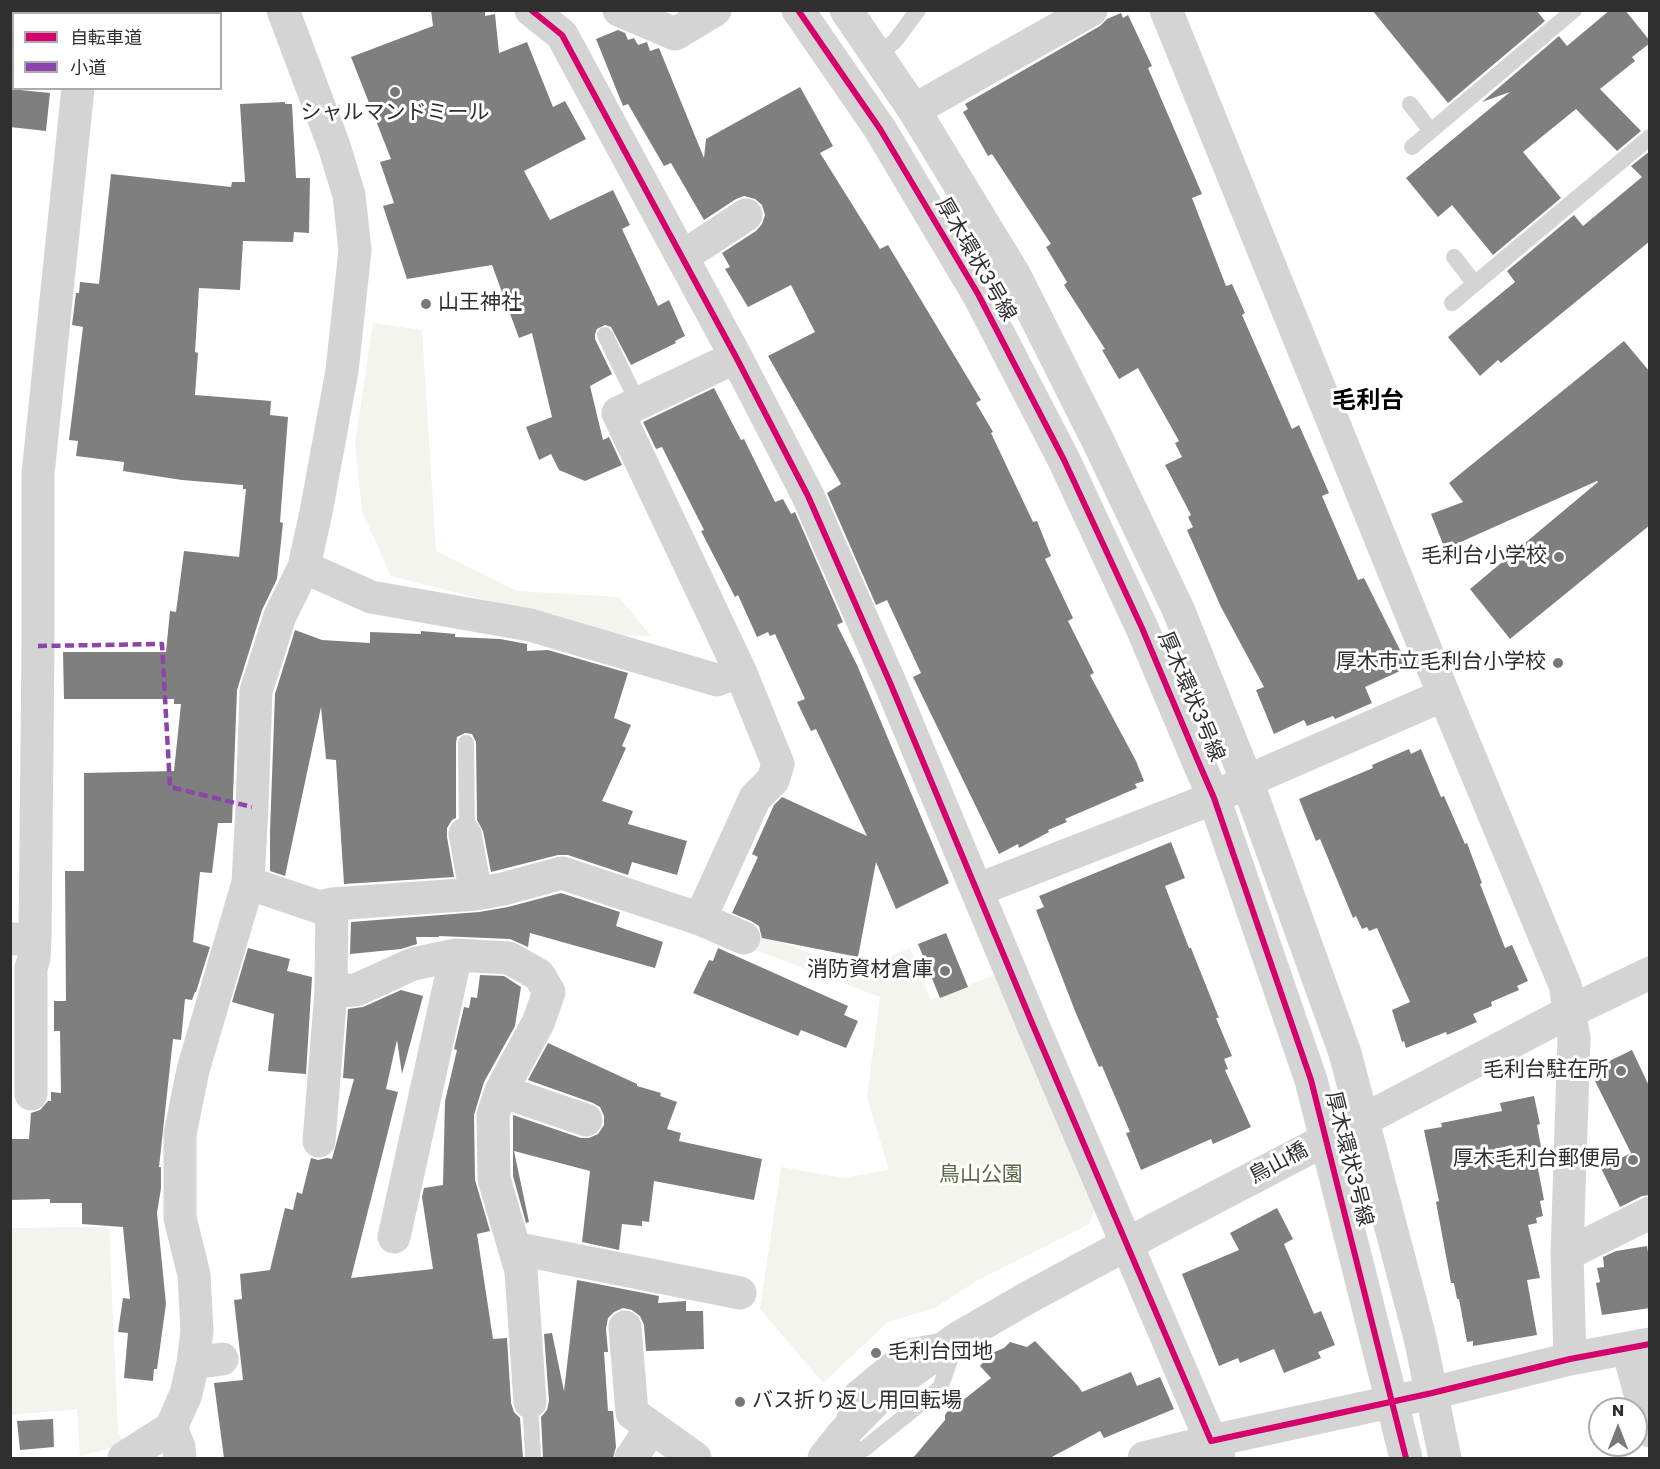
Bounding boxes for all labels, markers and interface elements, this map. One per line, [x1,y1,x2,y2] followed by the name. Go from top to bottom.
[12,12,222,90] legend
[70,25,142,50] text: 自転車道
[70,55,106,80] text: 小道
[388,85,402,99] marker: シャルマンドミール
[301,101,489,127] place label: シャルマンドミール
[929,194,1021,326] street label: 厚木環状3号線
[438,291,522,317] place label: 山王神社
[419,297,433,311] marker: 山王神社
[1332,388,1404,416] district label: 毛利台
[1421,544,1547,570] place label: 毛利台小学校
[1552,550,1566,564] marker: 毛利台小学校
[1151,628,1229,766] street label: 厚木環状3号線
[1336,650,1546,676] place label: 厚木市立毛利台小学校
[1551,656,1565,670] marker: 厚木市立毛利台小学校
[807,958,933,984] place label: 消防資材倉庫
[938,964,952,978] marker: 消防資材倉庫
[1483,1058,1609,1084] place label: 毛利台駐在所
[1614,1064,1628,1078] marker: 毛利台駐在所
[1319,1089,1377,1229] street label: 厚木環状3号線
[1245,1138,1313,1190] street label: 鳥山橋
[1453,1147,1621,1173] place label: 厚木毛利台郵便局
[1626,1153,1640,1167] marker: 厚木毛利台郵便局
[939,1163,1023,1189] park label: 鳥山公園
[888,1340,993,1366] place label: 毛利台団地
[869,1346,883,1360] marker: 毛利台団地
[752,1389,962,1415] place label: バス折り返し用回転場
[733,1395,747,1409] marker: バス折り返し用回転場
[1588,1397,1648,1457] north arrow
[1612,1399,1624,1422] text: N

